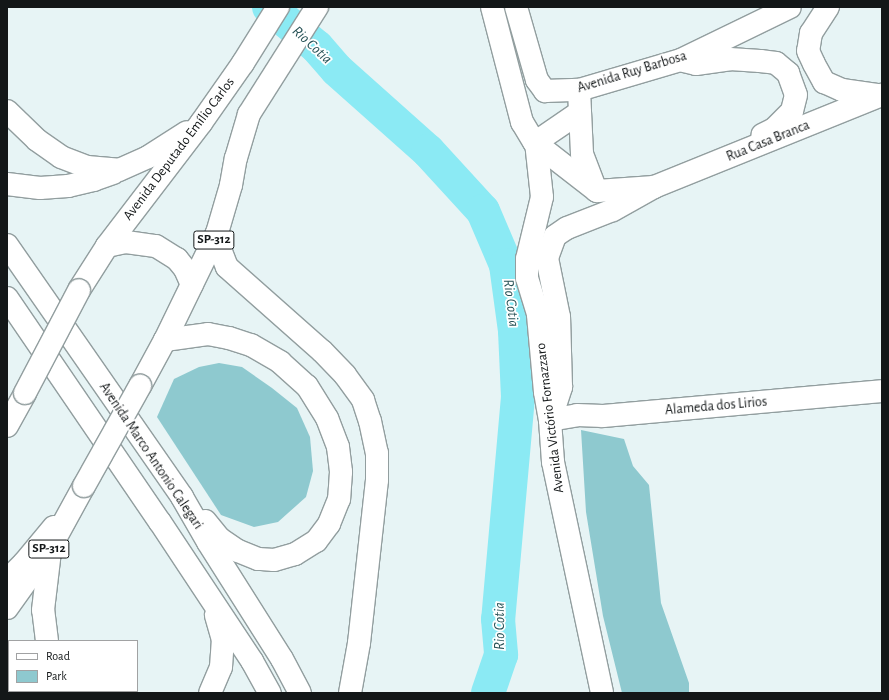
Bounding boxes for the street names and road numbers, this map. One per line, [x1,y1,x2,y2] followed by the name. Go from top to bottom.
[575,47,689,97] street label: Avenida Ruy Barbosa
[120,74,238,224] street label: Avenida Deputado Emílio Carlos
[724,117,812,165] street label: Rua Casa Branca
[193,229,235,251] road number: SP-312
[532,342,568,494] street label: Avenida Victório Fornazzaro
[96,379,206,533] street label: Avenida Marco Antonio Calegari
[664,393,768,419] street label: Alameda dos Lirios
[28,538,70,560] road number: SP-312

